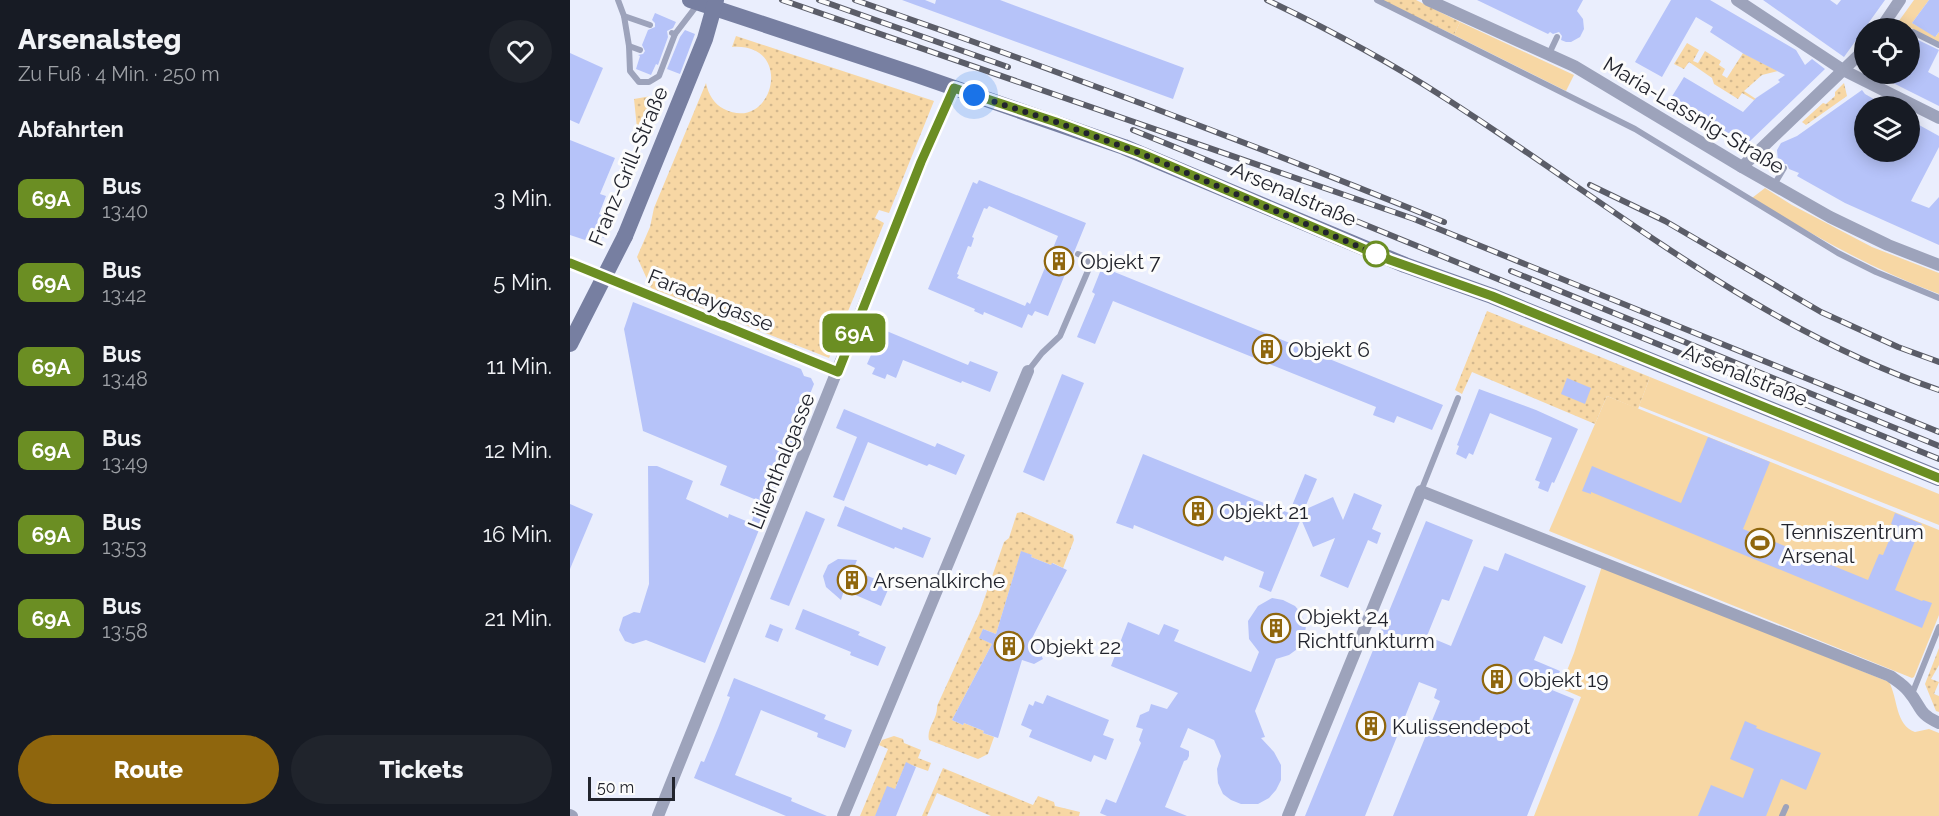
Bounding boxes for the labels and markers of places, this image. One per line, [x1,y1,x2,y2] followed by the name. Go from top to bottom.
[1363,241,1389,267] unlabelled marker
[1043,245,1075,277] building icon: Objekt 7
[1080,249,1161,274] place label: Objekt 7
[1251,333,1283,365] building icon: Objekt 6
[1288,337,1370,362] place label: Objekt 6
[1182,495,1214,527] building icon: Objekt 21
[1219,499,1308,524] place label: Objekt 21
[1781,519,1924,568] place label: Tenniszentrum Arsenal
[1744,527,1776,559] sports icon: Tenniszentrum Arsenal
[836,564,868,596] building icon: Arsenalkirche
[873,568,1005,593] place label: Arsenalkirche
[1297,604,1435,653] place label: Objekt 24 Richtfunkturm
[1260,612,1292,644] building icon: Objekt 24 Richtfunkturm
[993,630,1025,662] building icon: Objekt 22
[1030,634,1121,659] place label: Objekt 22
[1481,663,1513,695] building icon: Objekt 19
[1518,667,1609,692] place label: Objekt 19
[1355,710,1387,742] building icon: Kulissendepot
[1392,714,1530,739] place label: Kulissendepot

